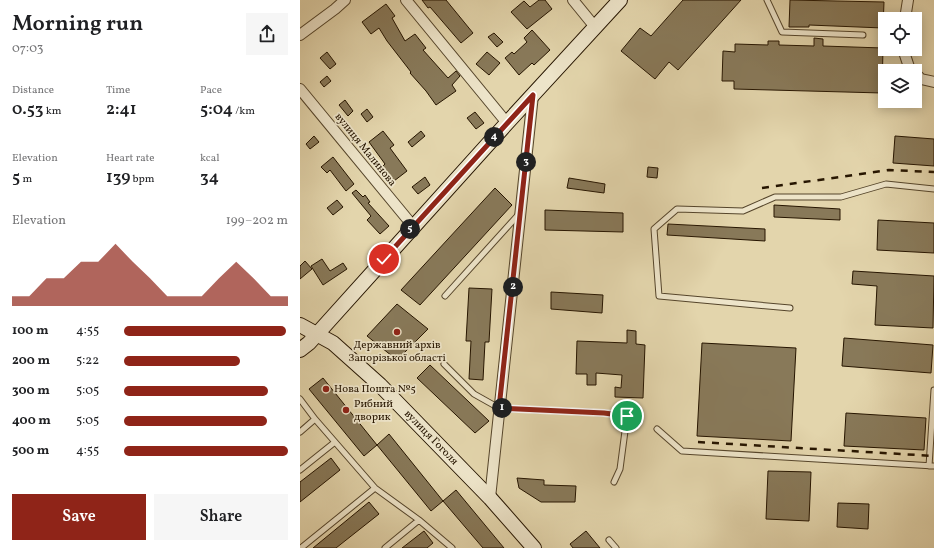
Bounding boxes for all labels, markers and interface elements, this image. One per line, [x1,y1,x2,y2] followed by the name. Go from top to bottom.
[12,9,143,40] text: Morning run
[878,12,922,108] map controls
[878,12,922,56] button: locate
[246,13,288,55] button: share
[12,40,43,58] text: 07:03
[878,64,922,108] button: layers
[12,83,54,98] text: Distance
[106,83,130,98] text: Time
[200,83,222,98] text: Pace
[12,98,44,121] text: 0.53
[106,98,136,121] text: 2:41
[200,98,233,121] text: 5:04
[44,104,61,119] text: km
[233,104,255,119] text: /km
[331,110,400,190] street label: вулиця Малинова
[484,127,504,147] pin: 4
[491,129,497,144] text: 4
[12,151,58,166] text: Elevation
[106,151,155,166] text: Heart rate
[200,151,220,166] text: kcal
[516,152,536,172] pin: 3
[523,154,529,169] text: 3
[12,166,20,189] text: 5
[106,166,130,189] text: 139
[200,166,219,189] text: 34
[20,172,32,187] text: m
[130,172,155,187] text: bpm
[12,212,66,230] text: Elevation
[226,212,288,230] text: 199–202 m
[400,219,420,239] pin: 5
[407,221,413,236] text: 5
[367,242,401,276] pin
[373,248,395,270] icon: check
[503,277,523,297] pin: 2
[510,279,516,294] text: 2
[12,322,49,340] text: 100 m
[76,322,99,340] text: 4:55
[392,327,402,337] marker: Державний архів Запорізької області
[348,338,446,366] place label: Державний архів Запорізької області
[12,352,50,370] text: 200 m
[76,352,99,370] text: 5:22
[12,382,50,400] text: 300 m
[76,382,99,400] text: 5:05
[334,382,416,397] place label: Нова Пошта №5
[321,384,331,394] marker: Нова Пошта №5
[354,397,393,425] place label: Рибний дворик
[492,398,512,418] pin: 1
[610,399,644,433] pin
[500,400,504,415] text: 1
[341,405,351,415] marker: Рибний дворик
[616,405,638,427] icon: arrive
[401,407,462,469] street label: вулиця Гоголя
[12,412,51,430] text: 400 m
[76,412,99,430] text: 5:05
[12,442,49,460] text: 500 m
[76,442,99,460] text: 4:55
[12,494,146,540] button: Save
[154,494,288,540] button: Share

